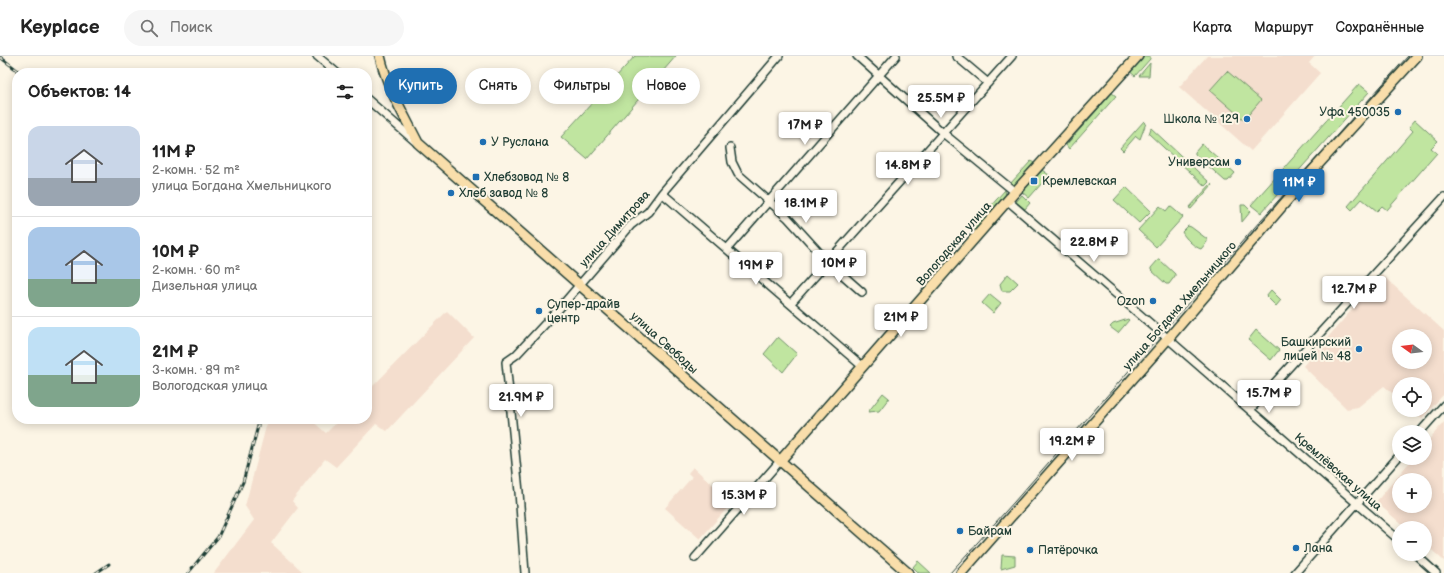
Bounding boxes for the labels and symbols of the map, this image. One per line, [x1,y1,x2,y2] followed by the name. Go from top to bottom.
[904,85,978,119] pin: 25.5M ₽
[1319,105,1390,120] place label: Уфа 450035
[1393,107,1403,117] marker: Уфа 450035
[777,112,833,146] pin: 17M ₽
[1163,112,1239,127] place label: Школа № 129
[1242,114,1252,124] marker: Школа № 129
[491,135,549,150] place label: У Руслана
[478,137,488,147] marker: У Руслана
[871,152,945,186] pin: 14.8M ₽
[1168,155,1230,170] place label: Универсам
[1233,157,1243,167] marker: Универсам
[1271,169,1327,203] pin: 11M ₽
[484,170,569,185] place label: Хлебзовод № 8
[471,172,481,182] marker: Хлебзовод № 8
[1042,174,1117,189] place label: Кремлевская
[1029,176,1039,186] marker: Кремлевская
[459,186,548,201] place label: Хлеб завод № 8
[577,187,653,271] street label: улица Димитрова
[446,188,456,198] marker: Хлеб завод № 8
[769,190,843,224] pin: 18.1M ₽
[913,199,995,289] street label: Вологодская улица
[1057,229,1131,263] pin: 22.8M ₽
[1120,239,1240,373] street label: улица Богдана Хмельницкого
[811,250,867,284] pin: 10M ₽
[728,252,784,286] pin: 19M ₽
[1317,276,1391,310] pin: 12.7M ₽
[1117,294,1145,309] place label: Ozon
[1148,296,1158,306] marker: Ozon
[547,297,620,326] place label: Супер-драйв центр
[873,304,929,338] pin: 21M ₽
[534,306,544,316] marker: Супер-драйв центр
[627,309,701,377] street label: улица Свободы
[1392,329,1432,369] north arrow
[1281,335,1351,364] place label: Башкирский лицей № 48
[1354,344,1364,354] marker: Башкирский лицей № 48
[1232,380,1306,414] pin: 15.7M ₽
[484,384,558,418] pin: 21.9M ₽
[1035,428,1109,462] pin: 19.2M ₽
[1291,430,1385,514] street label: Кремлёвская улица
[707,482,781,516] pin: 15.3M ₽
[968,524,1012,539] place label: Байрам
[955,526,965,536] marker: Байрам
[1303,541,1333,556] place label: Лана
[1038,543,1098,558] place label: Пятёрочка
[1291,543,1301,553] marker: Лана
[1025,545,1035,555] marker: Пятёрочка

